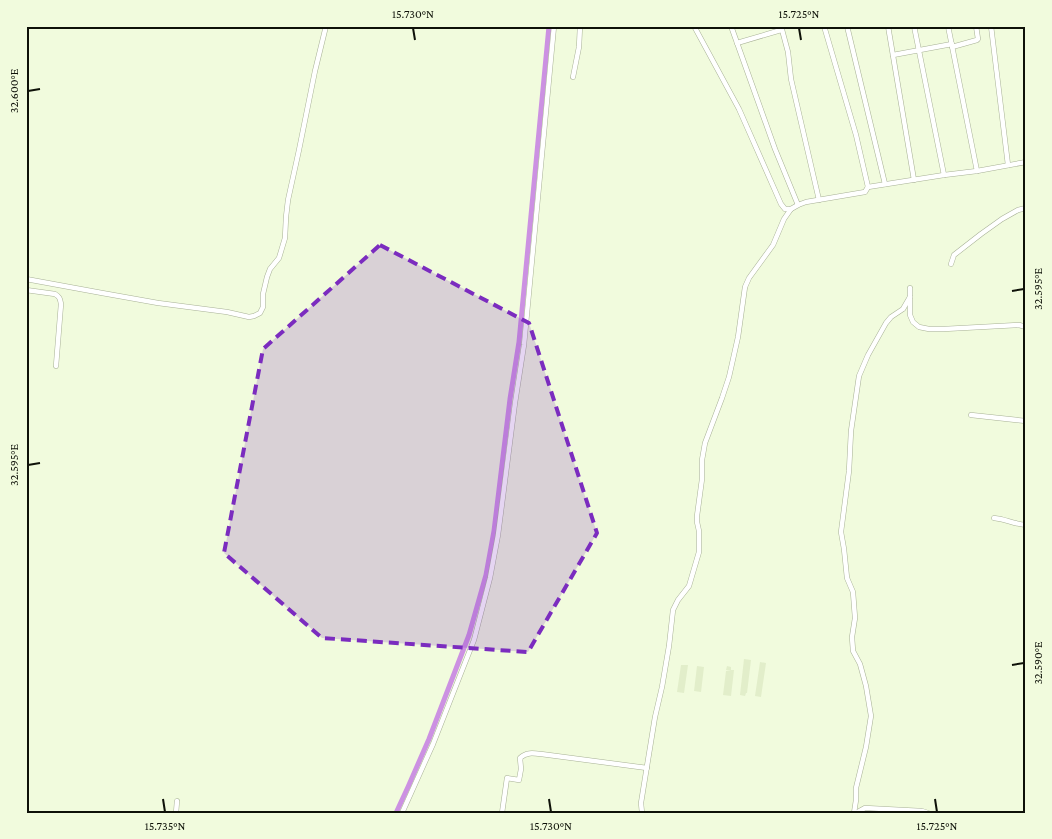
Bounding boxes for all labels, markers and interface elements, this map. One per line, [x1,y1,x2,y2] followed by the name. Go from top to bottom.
[392,7,434,21] text: 15.730°N
[779,7,820,21] text: 15.725°N
[7,68,21,113] text: 32.600°E
[1031,268,1045,310] text: 32.595°E
[7,444,21,486] text: 32.595°E
[1031,641,1045,685] text: 32.590°E
[145,819,185,833] text: 15.735°N
[530,819,572,833] text: 15.730°N
[917,819,958,833] text: 15.725°N

